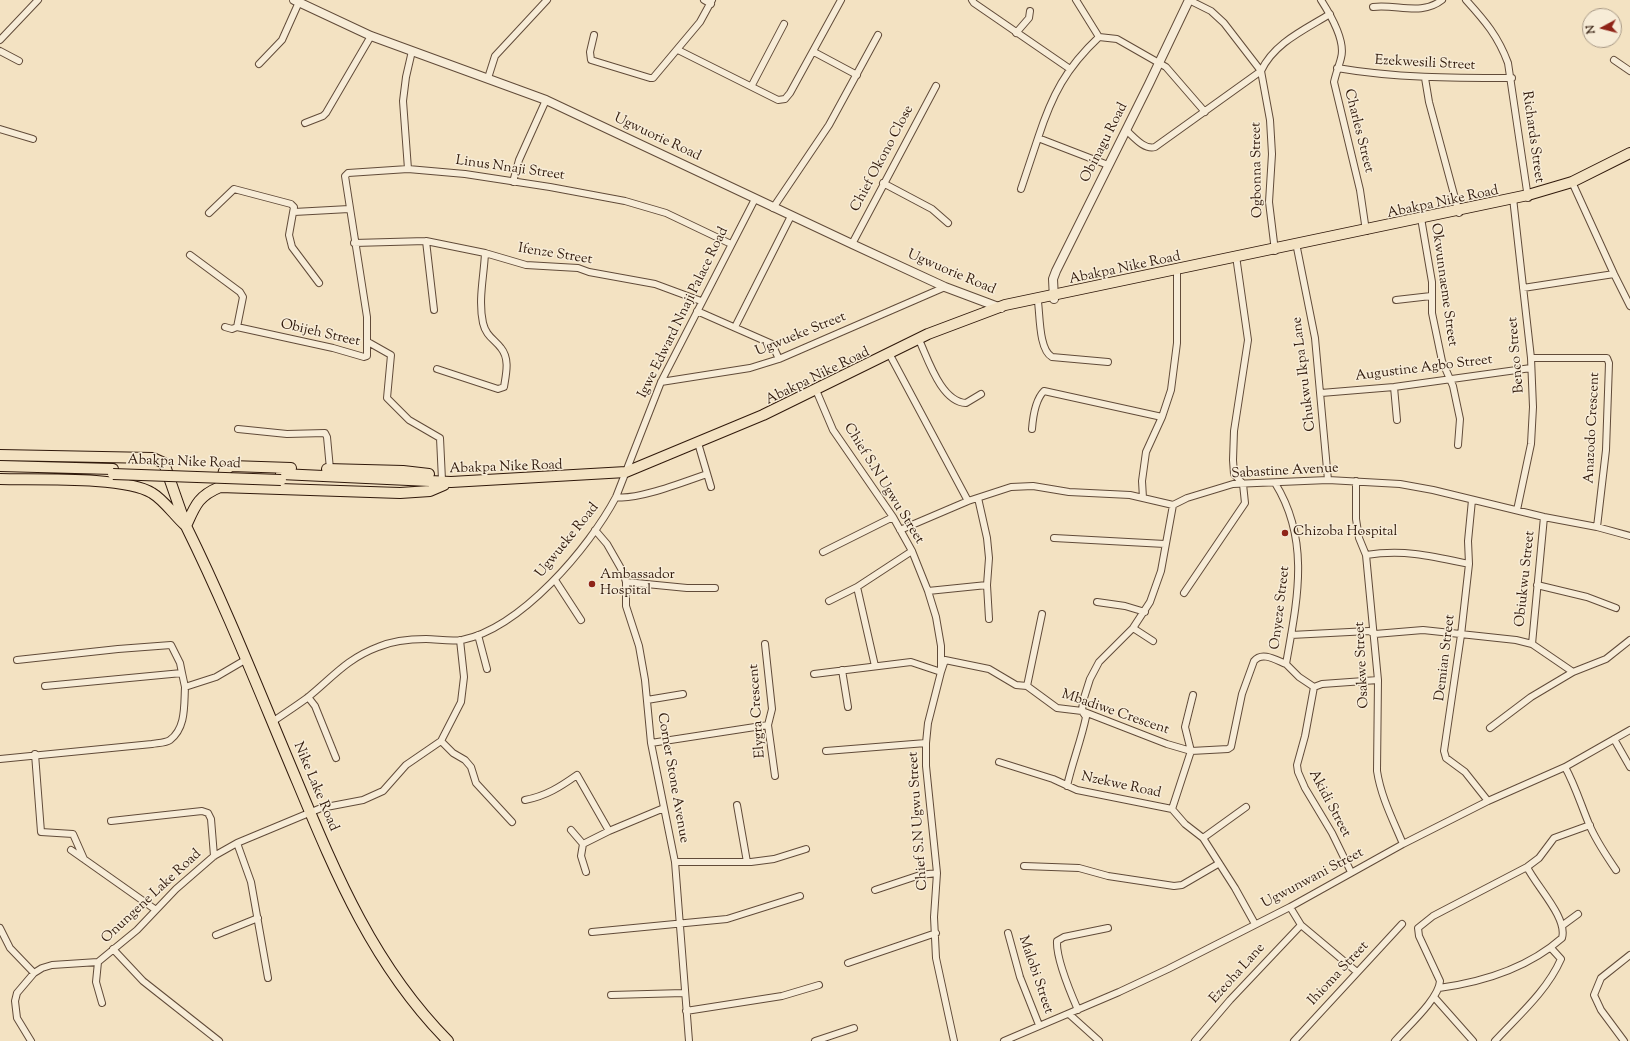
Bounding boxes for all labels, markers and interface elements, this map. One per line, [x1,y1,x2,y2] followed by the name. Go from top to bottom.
[1582,8,1622,48] north arrow
[1583,24,1600,35] text: N
[1374,53,1476,75] street label: Ezekwesili Street
[1339,87,1377,175] street label: Charles Street
[1517,90,1547,184] street label: Richards Street
[1078,100,1132,186] street label: Obinagu Road
[848,103,918,215] street label: Chief Okono Close
[611,110,703,166] street label: Ugwuorie Road
[1249,122,1267,218] street label: Ogbonna Street
[454,153,566,185] street label: Linus Nnaji Street
[1386,183,1500,223] street label: Abakpa Nike Road
[1426,222,1460,348] street label: Okwunnaeme Street
[635,225,733,401] street label: Igwe Edward Nnaji Palace Road
[517,241,593,269] street label: Ifenze Street
[904,247,998,299] street label: Ugwuorie Road
[1068,249,1182,289] street label: Abakpa Nike Road
[753,309,849,361] street label: Ugwueke Street
[1290,316,1320,432] street label: Chukwu Ikpa Lane
[1505,316,1529,394] street label: Benco Street
[279,317,361,351] street label: Obijeh Street
[763,345,873,409] street label: Abakpa Nike Road
[1354,352,1494,386] street label: Augustine Agbo Street
[1582,372,1604,484] street label: Anazodo Crescent
[839,421,927,547] street label: Chief S.N Ugwu Street
[127,453,241,473] street label: Abakpa Nike Road
[449,458,563,478] street label: Abakpa Nike Road
[1231,461,1339,483] street label: Sabastine Avenue
[533,500,603,582] street label: Ugwueke Road
[1293,525,1397,541] place label: Chizoba Hospital
[1280,528,1290,538] marker: Chizoba Hospital
[1513,530,1539,628] street label: Obiukwu Street
[1268,565,1294,651] street label: Onyeze Street
[600,568,675,600] place label: Ambassador Hospital
[587,579,597,589] marker: Ambassador Hospital
[1432,614,1460,702] street label: Demian Street
[1352,621,1374,709] street label: Osakwe Street
[746,663,770,759] street label: Elygra Crescent
[1059,687,1171,739] street label: Mbadiwe Crescent
[652,712,692,844] street label: Corner Stone Avenue
[289,740,341,834] street label: Nike Lake Road
[906,751,932,891] street label: Chief S.N Ugwu Street
[1304,767,1354,841] street label: Akidi Street
[1080,769,1162,803] street label: Nzekwe Road
[1259,845,1367,913] street label: Ugwunwani Street
[99,846,205,948] street label: Onungene Lake Road
[1014,934,1056,1016] street label: Malobi Street
[1305,938,1373,1010] street label: Ihioma Street
[1207,940,1269,1008] street label: Ezeoha Lane

